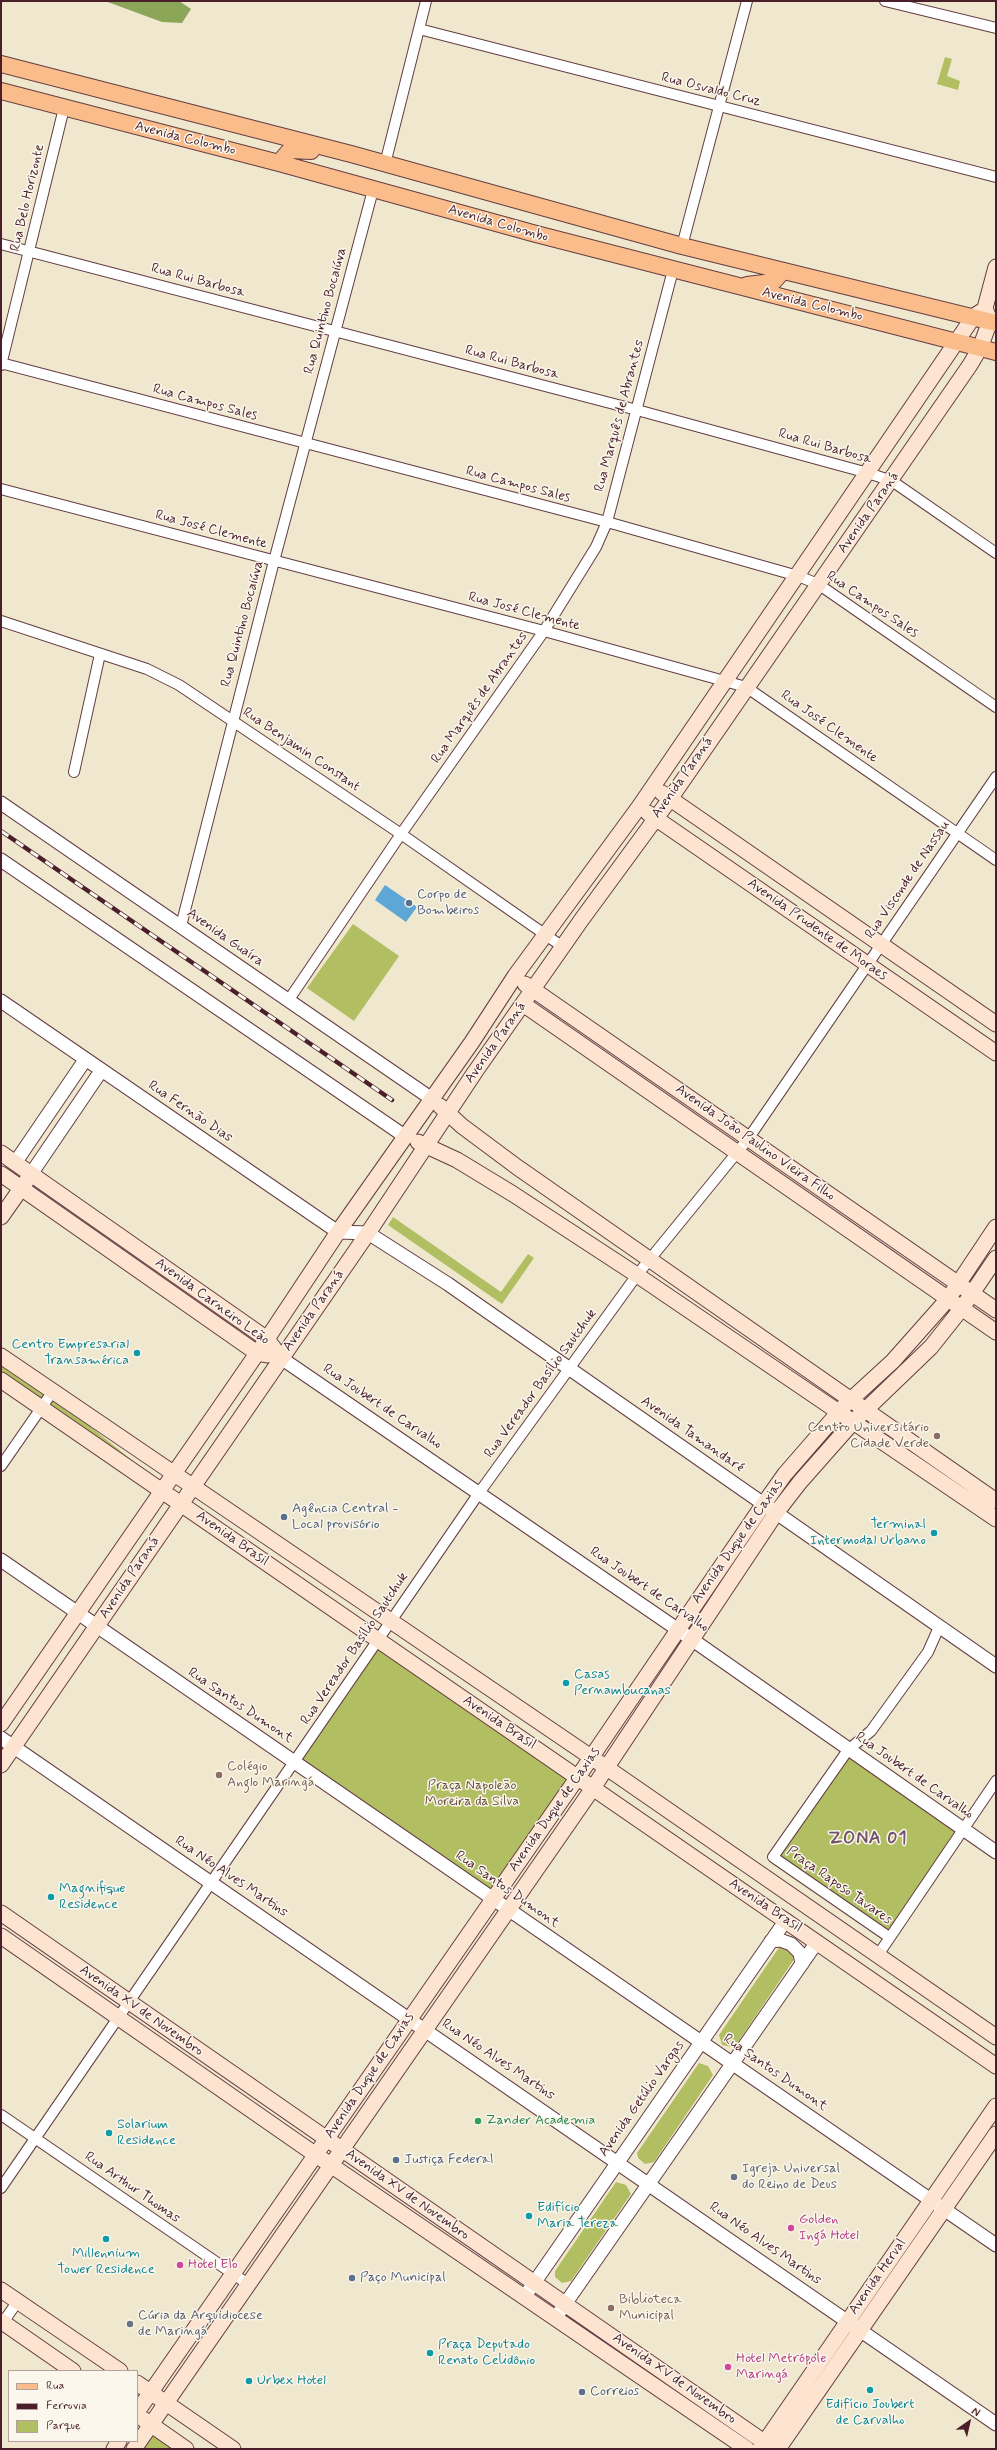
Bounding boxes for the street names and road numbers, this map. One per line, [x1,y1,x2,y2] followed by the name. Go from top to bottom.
[660,70,762,110] street label: Rua Osvaldo Cruz
[133,118,237,160] street label: Avenida Colombo
[7,143,49,253] street label: Rua Belo Horizonte
[446,202,550,246] street label: Avenida Colombo
[301,246,351,376] street label: Rua Quintino Bocaiúva
[149,260,247,302] street label: Rua Rui Barbosa
[760,284,864,326] street label: Avenida Colombo
[592,338,648,494] street label: Rua Marquês de Abrantes
[463,342,561,384] street label: Rua Rui Barbosa
[151,381,259,425] street label: Rua Campos Sales
[776,426,874,468] street label: Rua Rui Barbosa
[464,463,572,507] street label: Rua Campos Sales
[835,469,903,557] street label: Avenida Paraná
[153,507,269,553] street label: Rua José Clemente
[218,559,268,689] street label: Rua Quintino Bocaiúva
[823,568,921,642] street label: Rua Campos Sales
[466,589,582,635] street label: Rua José Clemente
[428,629,532,767] street label: Rua Marquês de Abrantes
[777,687,881,767] street label: Rua José Clemente
[239,704,363,796] street label: Rua Benjamin Constant
[649,734,717,822] street label: Avenida Paraná
[862,818,954,942] street label: Rua Visconde de Nassau
[744,875,890,985] street label: Avenida Prudente de Moraes
[183,905,267,971] street label: Avenida Guaíra
[462,999,530,1087] street label: Avenida Paraná
[144,1077,236,1147] street label: Rua Fernão Dias
[672,1081,838,1205] street label: Avenida João Paulino Vieira Filho
[151,1255,273,1349] street label: Avenida Carneiro Leão
[280,1267,348,1355] street label: Avenida Paraná
[481,1306,601,1462] street label: Rua Vereador Basílio Sautchuk
[319,1361,445,1453] street label: Rua Joubert de Carvalho
[637,1393,747,1477] street label: Avenida Tamandaré
[689,1477,787,1607] street label: Avenida Duque de Caxias
[192,1508,272,1570] street label: Avenida Brasil
[96,1534,164,1622] street label: Avenida Paraná
[586,1544,712,1636] street label: Rua Joubert de Carvalho
[298,1570,412,1728] street label: Rua Vereador Basílio Sautchuk
[184,1665,296,1747] street label: Rua Santos Dumont
[459,1692,539,1754] street label: Avenida Brasil
[852,1729,976,1823] street label: Rua Joubert de Carvalho
[506,1745,604,1875] street label: Avenida Duque de Caxias
[171,1833,291,1921] street label: Rua Néo Alves Martins
[783,1843,895,1929] street label: Praça Raposo Tavares
[452,1848,562,1932] street label: Rua Santos Dumont
[725,1875,805,1937] street label: Avenida Brasil
[76,1962,206,2060] street label: Avenida XV de Novembro
[322,2010,418,2142] street label: Avenida Duque de Caxias
[438,2016,558,2104] street label: Rua Néo Alves Martins
[720,2031,830,2115] street label: Rua Santos Dumont
[596,2038,688,2160] street label: Avenida Getúlio Vargas
[342,2146,472,2244] street label: Avenida XV de Novembro
[81,2149,183,2227] street label: Rua Arthur Thomas
[706,2199,824,2289] street label: Rua Néo Alves Martins
[846,2236,910,2318] street label: Avenida Herval
[609,2330,739,2428] street label: Avenida XV de Novembro

